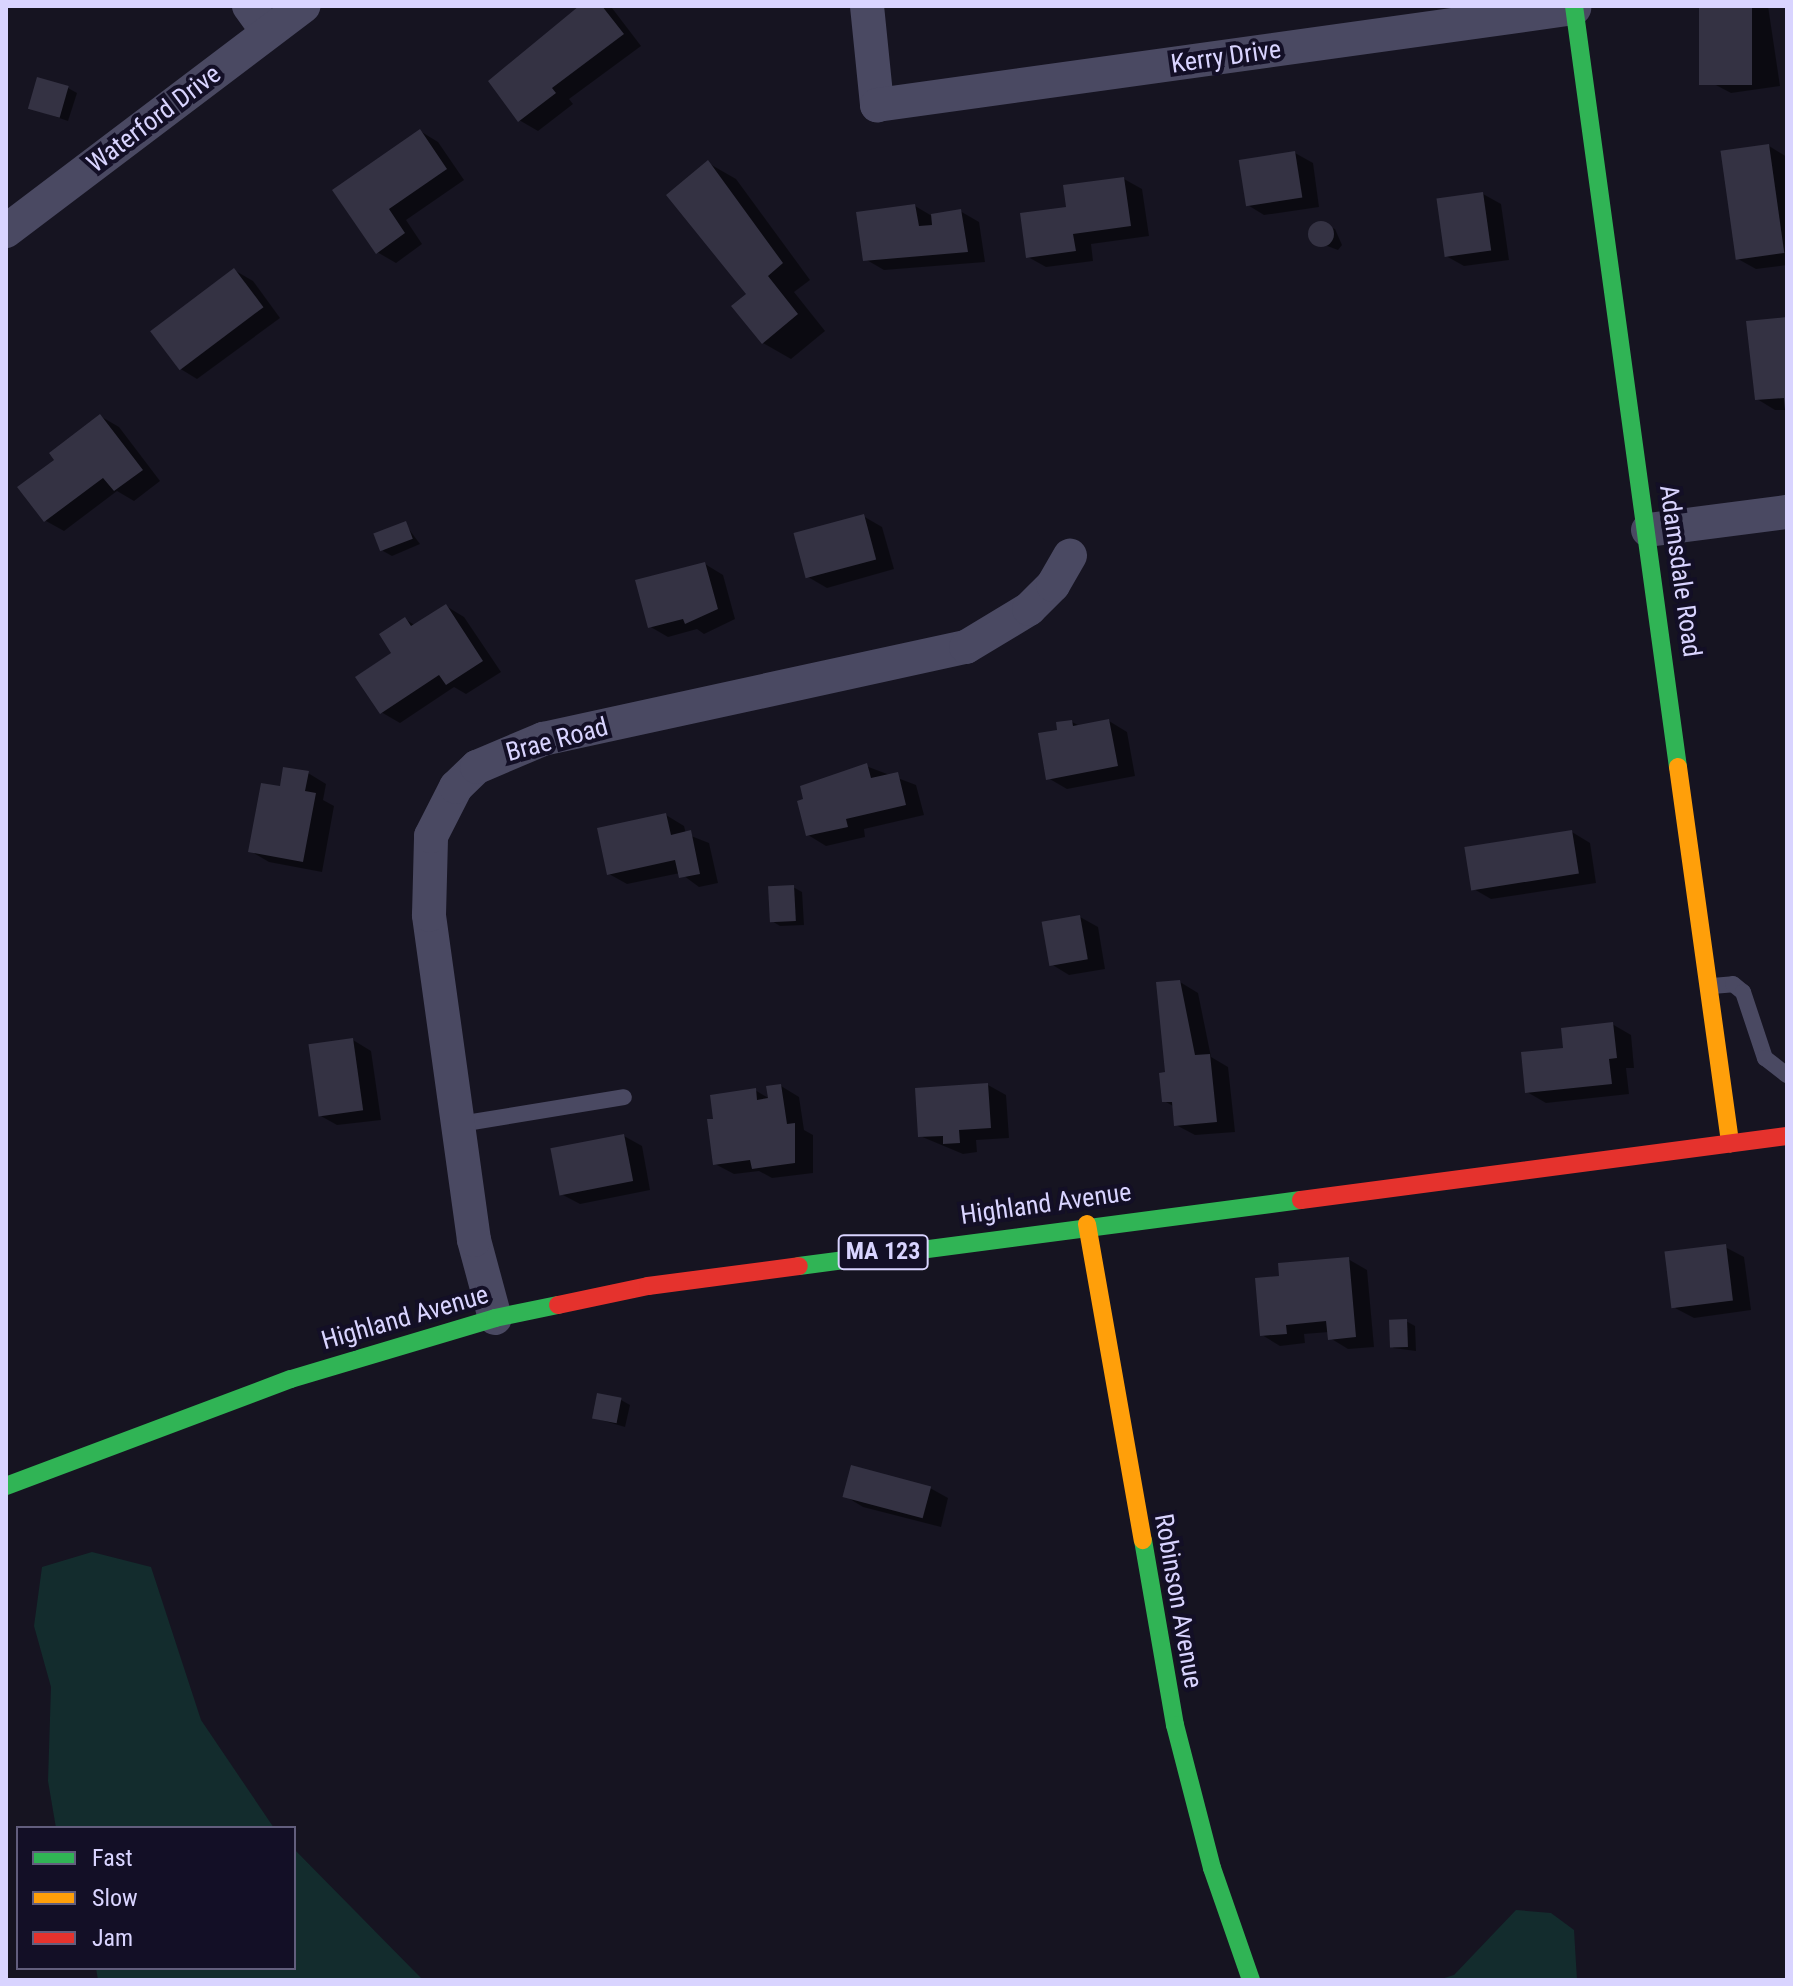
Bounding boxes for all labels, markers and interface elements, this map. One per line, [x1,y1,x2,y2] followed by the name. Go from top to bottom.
[1169,34,1283,80] street label: Kerry Drive
[81,59,227,179] street label: Waterford Drive
[1652,483,1708,659] street label: Adamsdale Road
[503,711,611,769] street label: Brae Road
[959,1177,1133,1231] street label: Highland Avenue
[837,1232,929,1272] road number: MA 123
[318,1279,492,1357] street label: Highland Avenue
[1147,1511,1209,1691] street label: Robinson Avenue
[16,1826,296,1970] legend
[92,1844,133,1872] text: Fast
[92,1884,138,1912] text: Slow
[92,1924,133,1952] text: Jam

